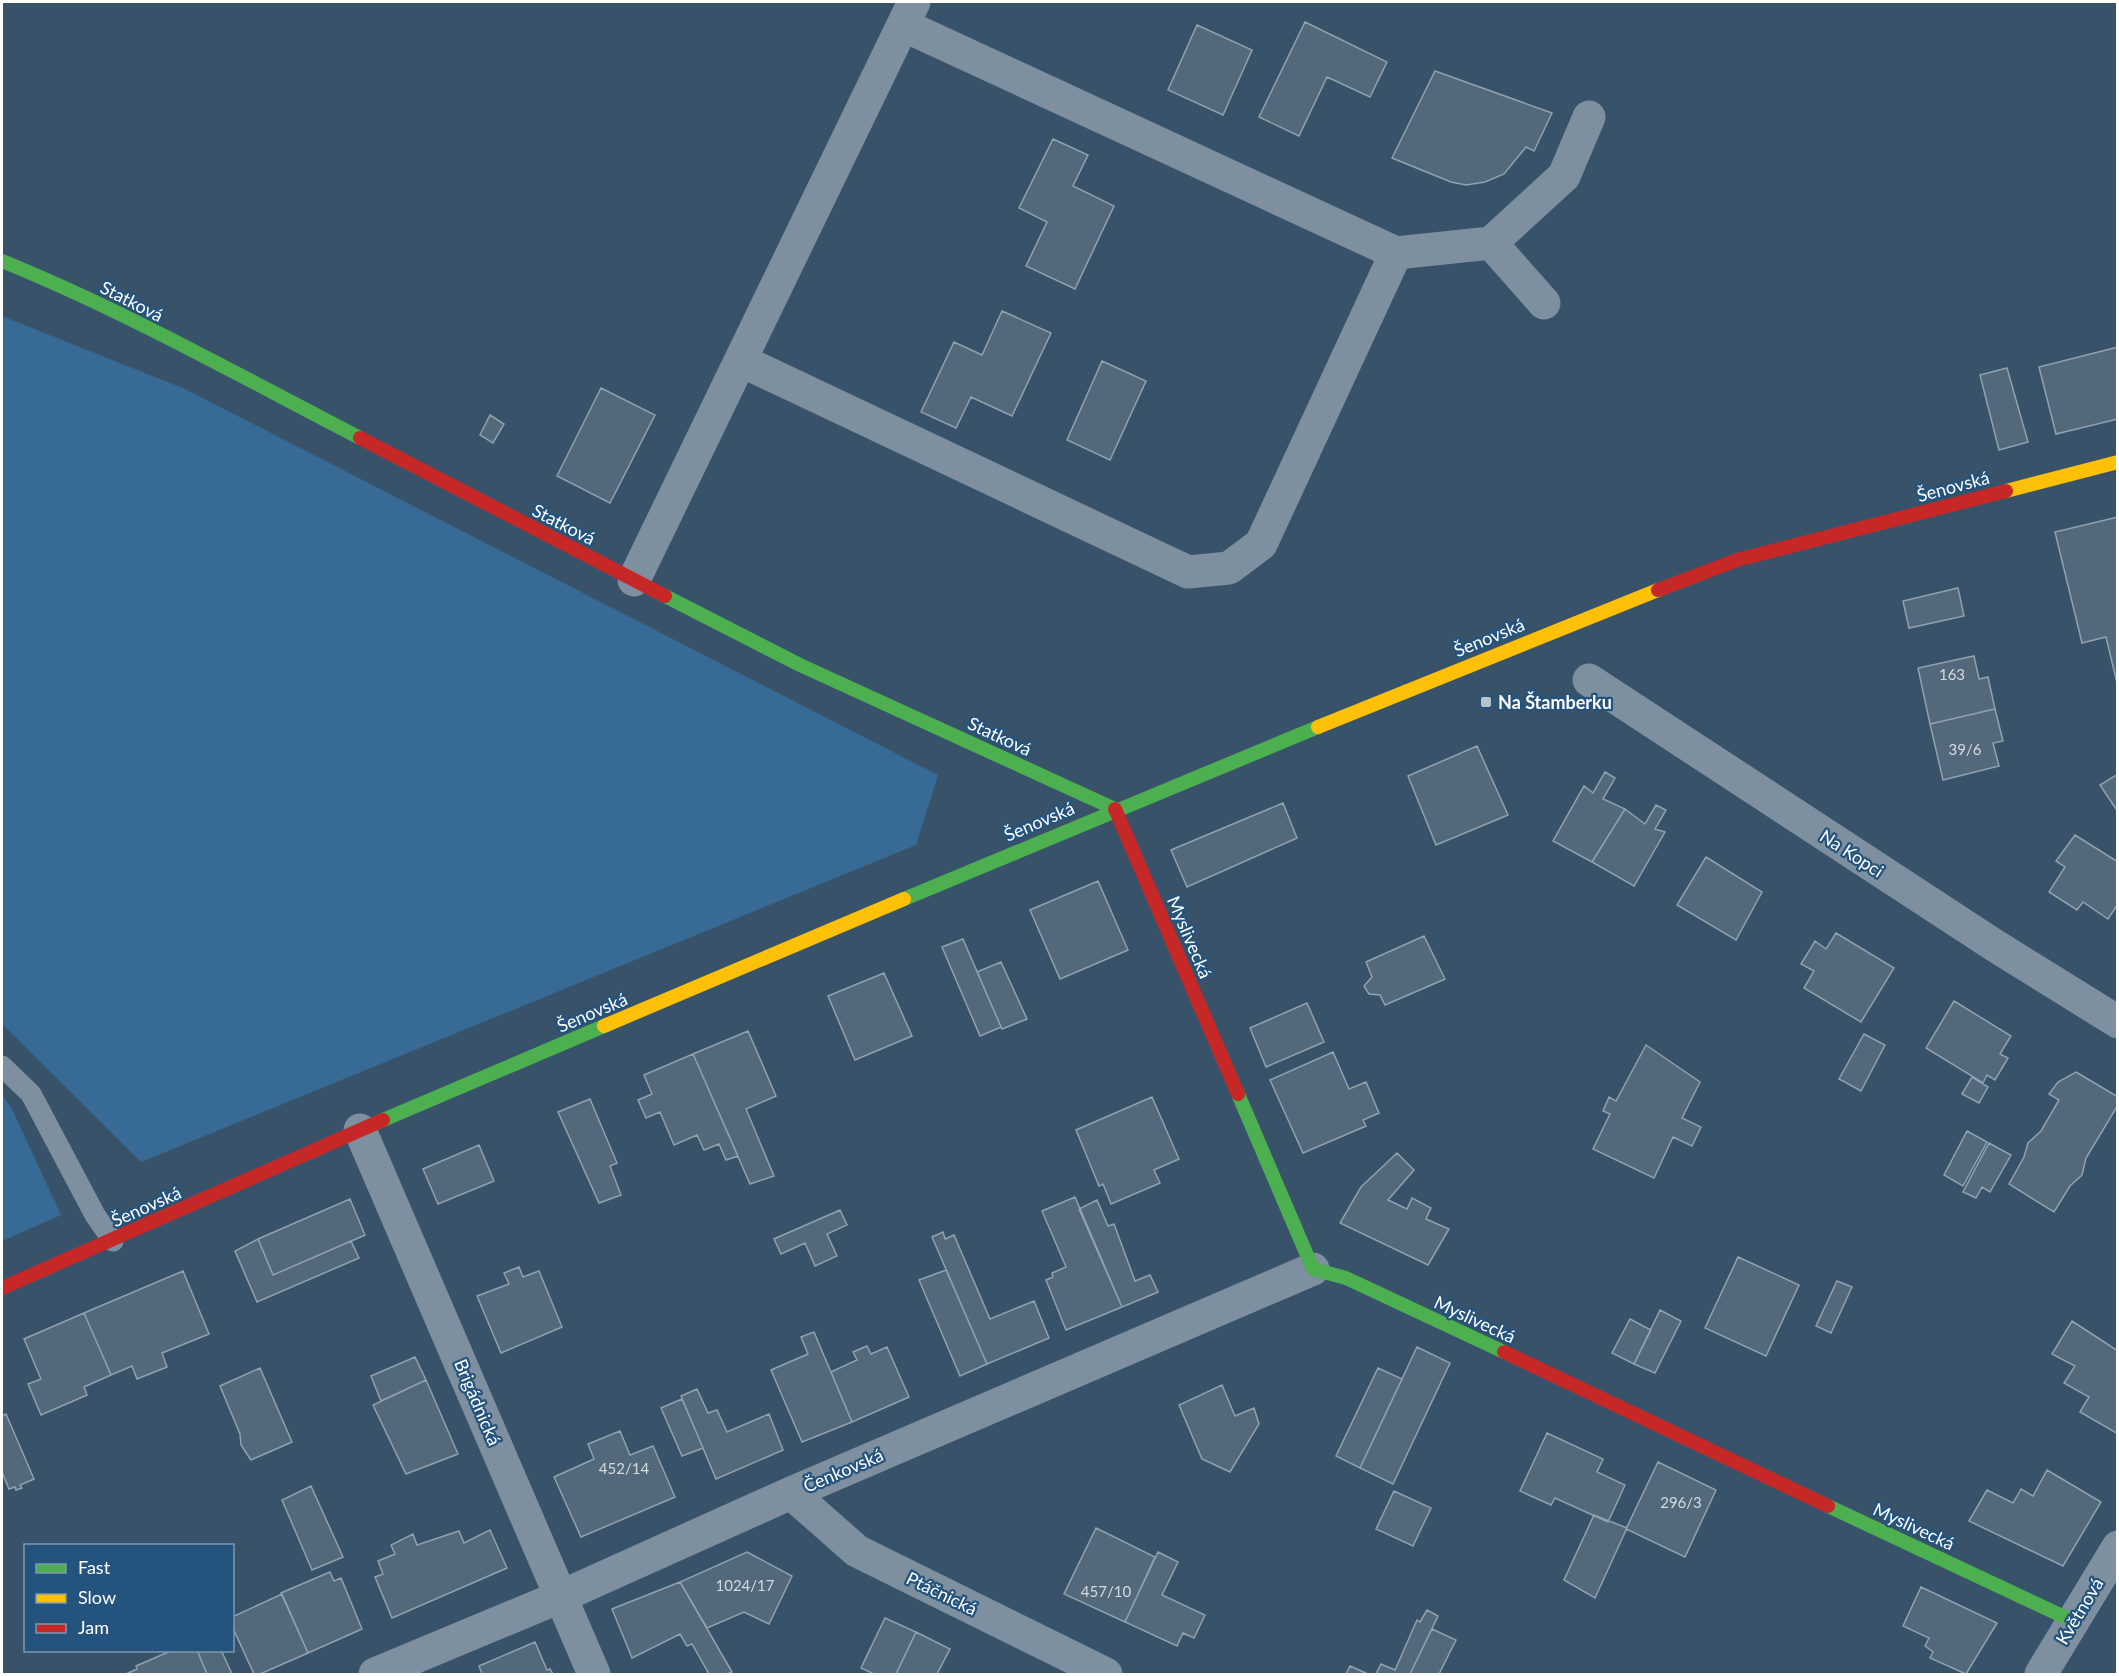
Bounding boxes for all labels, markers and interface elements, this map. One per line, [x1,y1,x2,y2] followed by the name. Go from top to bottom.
[97,276,167,326] street label: Statková
[1914,466,1992,506] street label: Šenovská
[529,499,599,549] street label: Statková
[1450,613,1528,661] street label: Šenovská
[1939,665,1965,683] house number: 163
[1498,691,1612,713] place label: Na Štamberku
[1479,695,1493,709] marker: Na Štamberku
[965,712,1035,760] street label: Statková
[1949,740,1982,758] house number: 39/6
[1001,796,1077,846] street label: Šenovská
[1816,824,1888,882] street label: Na Kopci
[1163,893,1217,981] street label: Myslivecká
[554,987,630,1037] street label: Šenovská
[108,1181,184,1231] street label: Šenovská
[1431,1291,1519,1347] street label: Myslivecká
[450,1355,506,1449] street label: Brigádnická
[800,1443,886,1497] street label: Čenkovská
[599,1459,649,1477] house number: 452/14
[1660,1493,1702,1511] house number: 296/3
[1870,1498,1958,1554] street label: Myslivecká
[24,1544,234,1652] legend
[78,1556,111,1578] text: Fast
[903,1566,981,1620] street label: Ptáčnická
[2051,1574,2107,1648] street label: Květnová
[716,1576,775,1594] house number: 1024/17
[1081,1582,1131,1600] house number: 457/10
[78,1586,116,1608] text: Slow
[78,1616,109,1638] text: Jam

